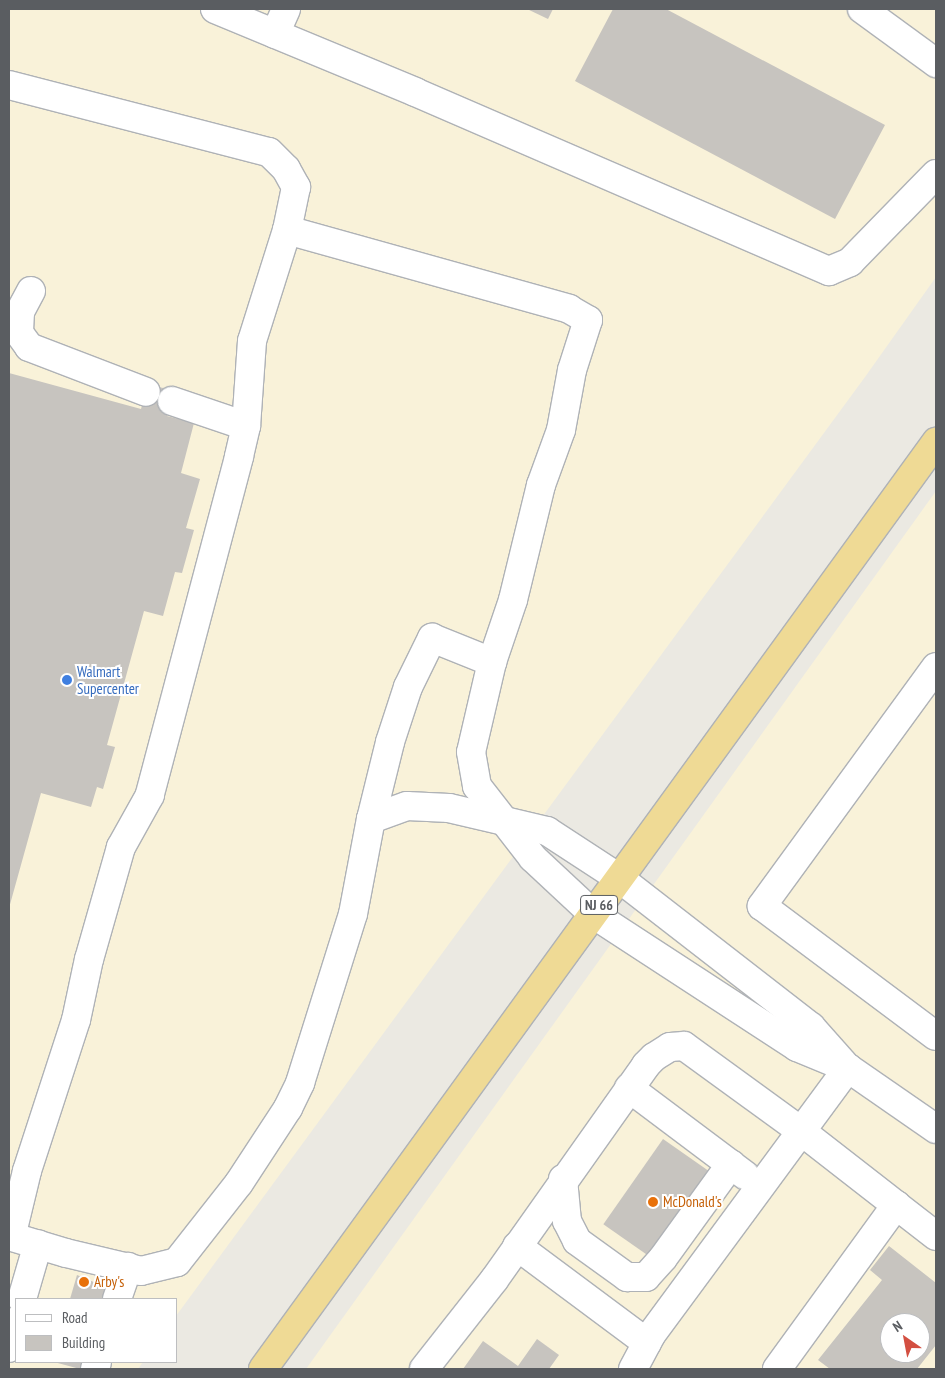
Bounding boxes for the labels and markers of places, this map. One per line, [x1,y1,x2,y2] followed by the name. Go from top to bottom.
[77,662,139,697] place label: Walmart Supercenter
[61,674,73,686] marker: Walmart Supercenter
[663,1193,722,1211] place label: McDonald's
[647,1196,659,1208] marker: McDonald's
[94,1273,124,1291] place label: Arby's
[78,1276,90,1288] marker: Arby's

